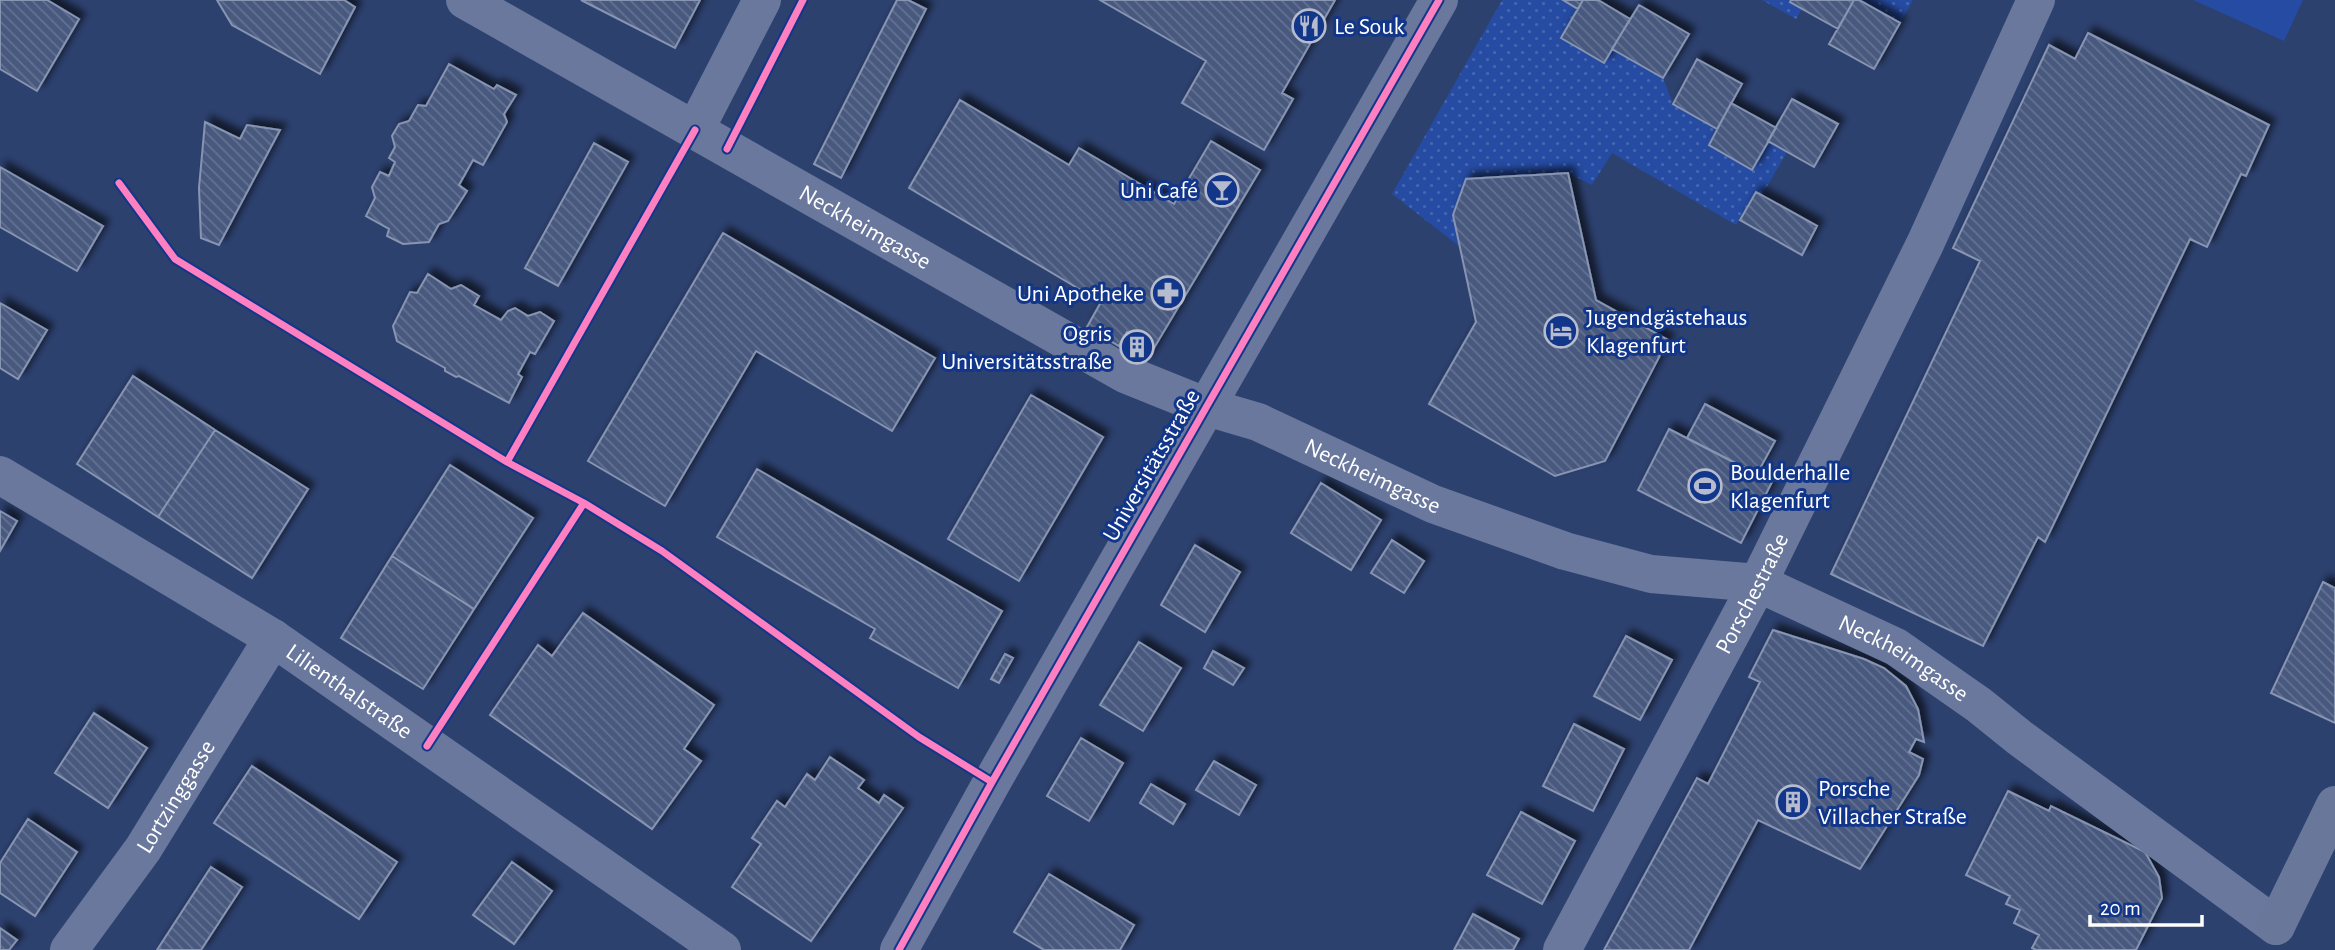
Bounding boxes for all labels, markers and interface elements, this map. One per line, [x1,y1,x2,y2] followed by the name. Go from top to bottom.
[1290,7,1328,45] restaurant icon: Le Souk
[1334,15,1405,39] place label: Le Souk
[1203,171,1241,209] bar icon: Uni Café
[1120,179,1198,203] place label: Uni Café
[795,181,935,274] street label: Neckheimgasse
[1149,274,1187,312] pharmacy icon: Uni Apotheke
[1017,282,1144,306] place label: Uni Apotheke
[1586,306,1747,358] place label: Jugendgästehaus Klagenfurt
[1542,312,1580,350] hotel icon: Jugendgästehaus Klagenfurt
[941,322,1112,374] place label: Ogris Universitätsstraße
[1118,328,1156,366] building icon: Ogris Universitätsstraße
[1099,386,1205,545] street label: Universitätsstraße
[1301,435,1443,519] street label: Neckheimgasse
[1730,461,1850,513] place label: Boulderhalle Klagenfurt
[1686,467,1724,505] sports icon: Boulderhalle Klagenfurt
[1712,530,1794,658] street label: Porschestraße
[1835,611,1972,707] street label: Neckheimgasse
[281,640,416,744] street label: Lilienthalstraße
[133,736,220,858] street label: Lortzinggasse
[1818,777,1967,829] place label: Porsche Villacher Straße
[1774,783,1812,821] building icon: Porsche Villacher Straße
[2090,884,2202,928] scale bar
[2100,898,2141,919] text: 20 m

